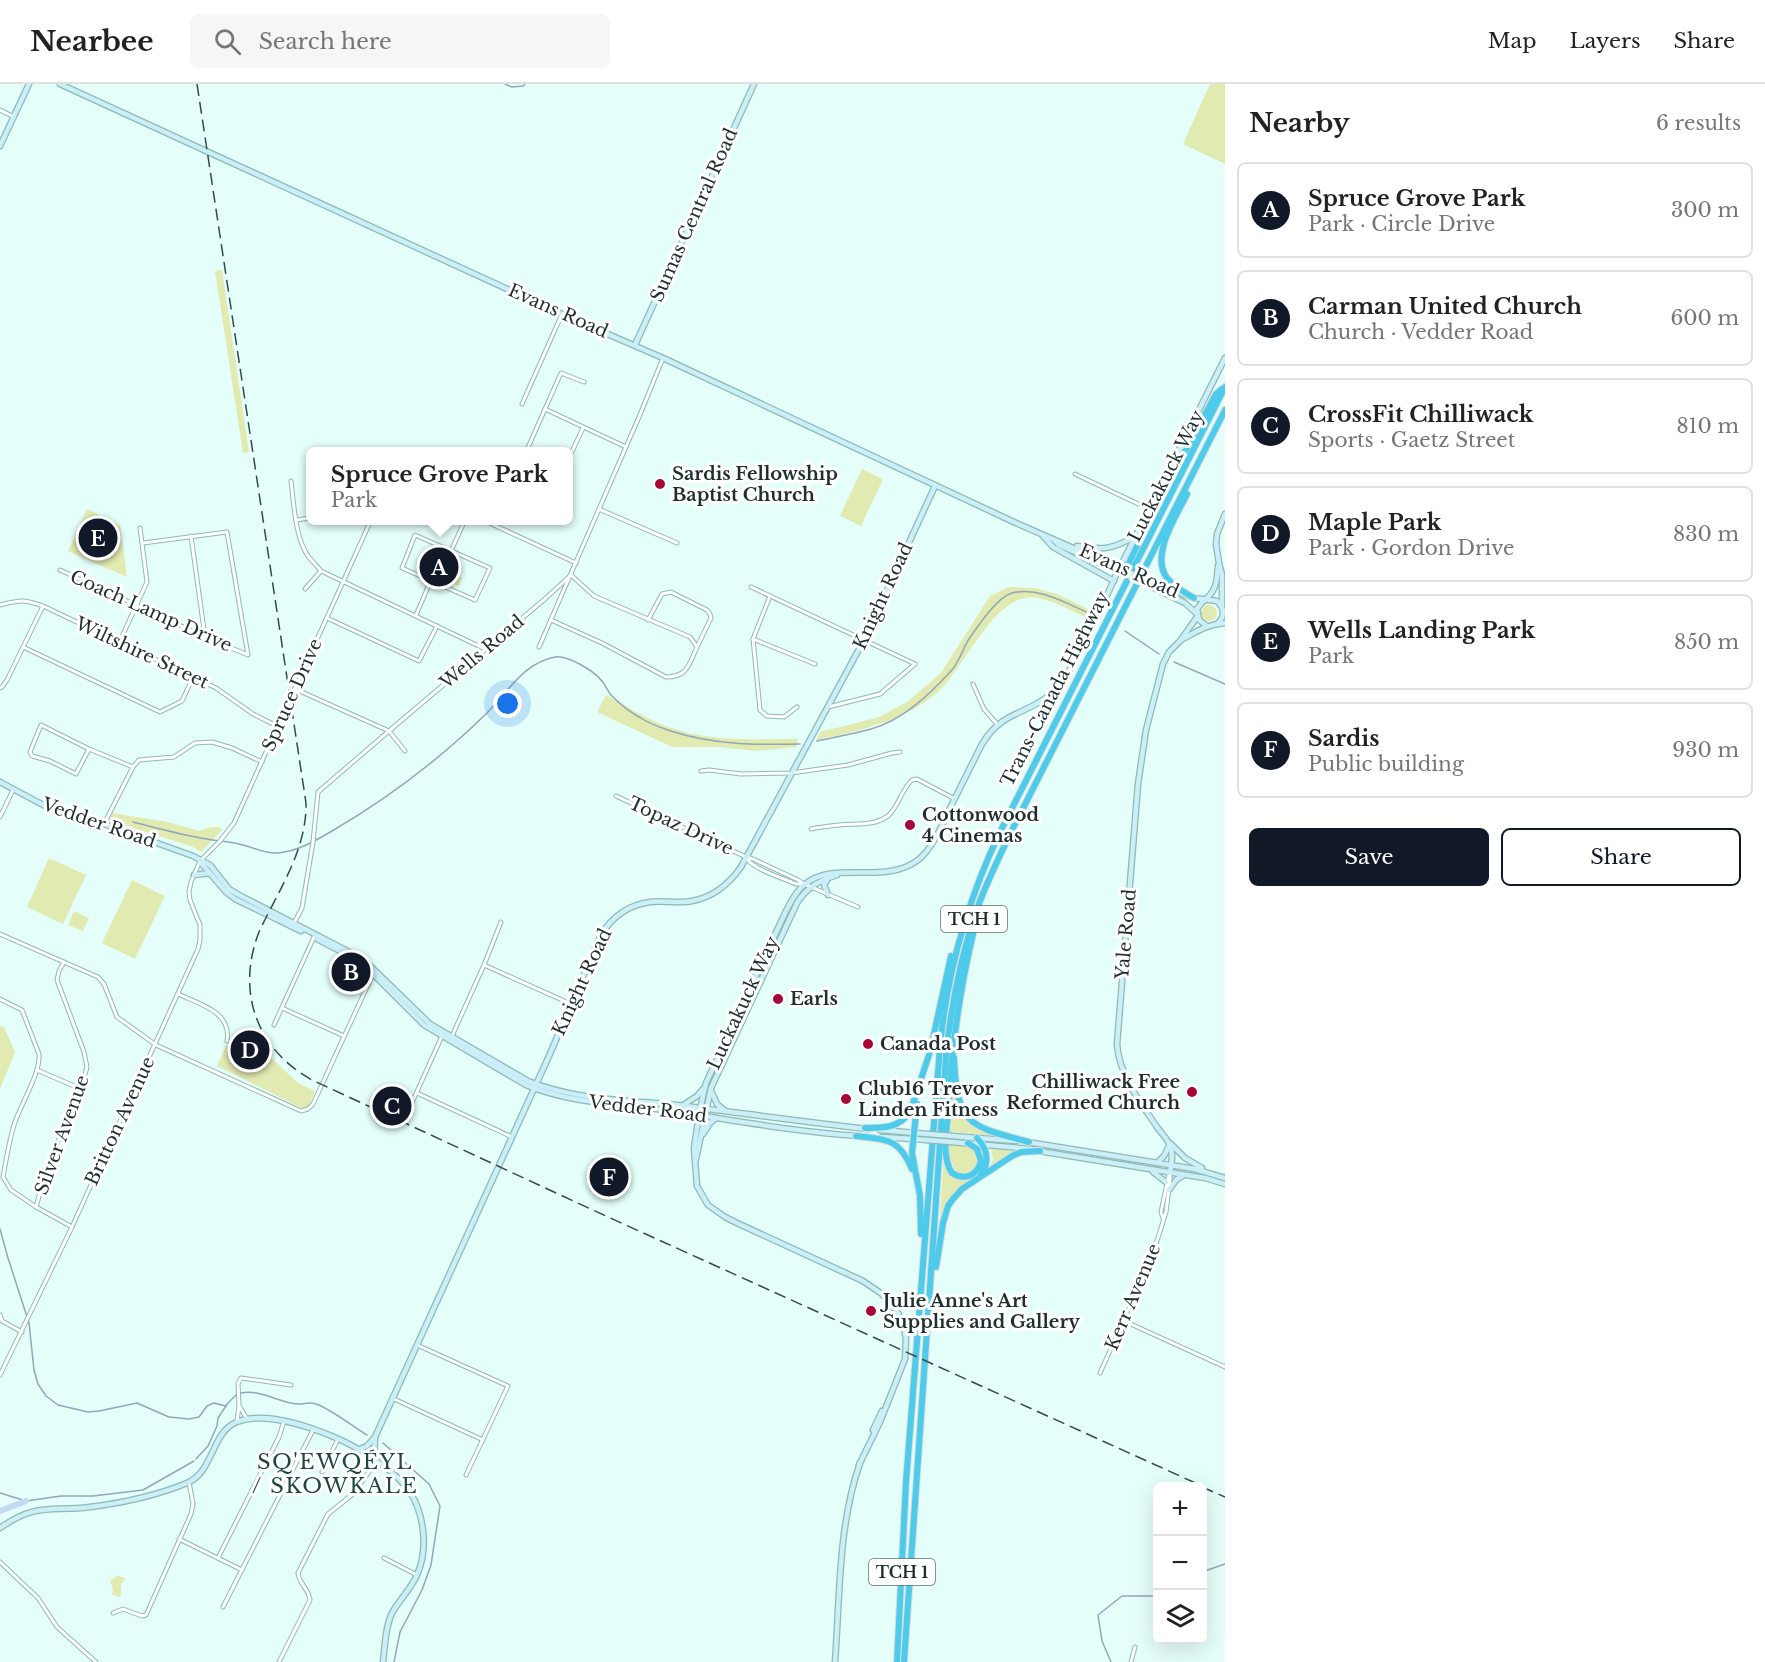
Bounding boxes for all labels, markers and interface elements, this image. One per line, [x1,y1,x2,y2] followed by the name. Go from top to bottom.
[190,14,610,68] search box
[30,24,154,59] text: Nearbee
[211,25,244,58] icon: search
[259,28,392,55] text: Search here
[1488,28,1537,54] text: Map
[1570,28,1641,54] text: Layers
[1674,28,1735,54] text: Share
[1249,107,1350,139] text: Nearby
[1656,111,1741,135] text: 6 results
[646,125,742,305] street label: Sumas Central Road
[1308,185,1525,212] text: Spruce Grove Park
[1262,198,1279,222] text: A
[1671,198,1739,222] text: 300 m
[1308,212,1495,236] text: Park · Circle Drive
[505,279,611,343] street label: Evans Road
[1308,293,1582,320] text: Carman United Church
[1263,306,1278,330] text: B
[1670,306,1739,330] text: 600 m
[1308,320,1533,344] text: Church · Vedder Road
[1308,401,1533,428] text: CrossFit Chilliwack
[1123,406,1209,545] street label: Luckakuck Way
[1262,414,1279,438] text: C
[1676,414,1739,438] text: 810 m
[1308,428,1515,452] text: Sports · Gaetz Street
[306,447,573,525] popup
[331,461,548,488] text: Spruce Grove Park
[672,463,838,506] place label: Sardis Fellowship Baptist Church
[653,477,667,491] marker: Sardis Fellowship Baptist Church
[331,488,377,512] text: Park
[1308,509,1441,536] text: Maple Park
[78,516,118,560] pin: E
[1261,522,1280,546] text: D
[1673,522,1739,546] text: 830 m
[1308,536,1514,560] text: Park · Gordon Drive
[849,539,917,653] street label: Knight Road
[1076,539,1182,603] street label: Evans Road
[420,544,458,590] pin: A
[67,565,235,657] street label: Coach Lamp Drive
[996,587,1114,790] street label: Trans-Canada Highway
[435,610,529,694] street label: Wells Road
[71,612,212,694] street label: Wiltshire Street
[1308,617,1535,644] text: Wells Landing Park
[1263,630,1278,654] text: E
[1674,630,1739,654] text: 850 m
[257,635,327,755] street label: Spruce Drive
[1308,644,1354,668] text: Park
[493,689,522,718] your location
[1308,725,1380,752] text: Sardis
[1264,738,1277,762] text: F
[1672,738,1739,762] text: 930 m
[1308,752,1464,776] text: Public building
[625,792,737,860] street label: Topaz Drive
[38,793,159,853] street label: Vedder Road
[922,804,1039,847] place label: Cottonwood 4 Cinemas
[903,818,917,832] marker: Cottonwood 4 Cinemas
[1249,828,1489,886] button: Save
[1501,828,1741,886] button: Share
[1111,888,1141,981] street label: Yale Road
[941,906,1007,932] road number: TCH 1
[548,925,616,1039] street label: Knight Road
[702,932,784,1073] street label: Luckakuck Way
[332,950,370,994] pin: B
[790,988,838,1010] place label: Earls
[771,992,785,1006] marker: Earls
[230,1028,270,1072] pin: D
[880,1033,996,1055] place label: Canada Post
[861,1037,875,1051] marker: Canada Post
[81,1053,159,1189] street label: Britton Avenue
[1006,1071,1180,1114] place label: Chilliwack Free Reformed Church
[30,1072,94,1198] street label: Silver Avenue
[858,1078,998,1121] place label: Club16 Trevor Linden Fitness
[372,1084,412,1128] pin: C
[1185,1085,1199,1099] marker: Chilliwack Free Reformed Church
[587,1091,708,1127] street label: Vedder Road
[839,1092,853,1106] marker: Club16 Trevor Linden Fitness
[590,1154,628,1200] pin: F
[1101,1240,1165,1354] street label: Kerr Avenue
[879,1290,1080,1333] place label: Julie Anne's Art Supplies and Gallery
[864,1304,878,1318] marker: Julie Anne's Art Supplies and Gallery
[252,1449,418,1499] district label: SQ'EWQÉYL / SKOWKALE
[1153,1482,1207,1644] map controls
[1153,1482,1207,1536] button: +
[1153,1536,1207,1590] button: −
[869,1559,935,1585] road number: TCH 1
[1153,1590,1207,1644] button: layers

